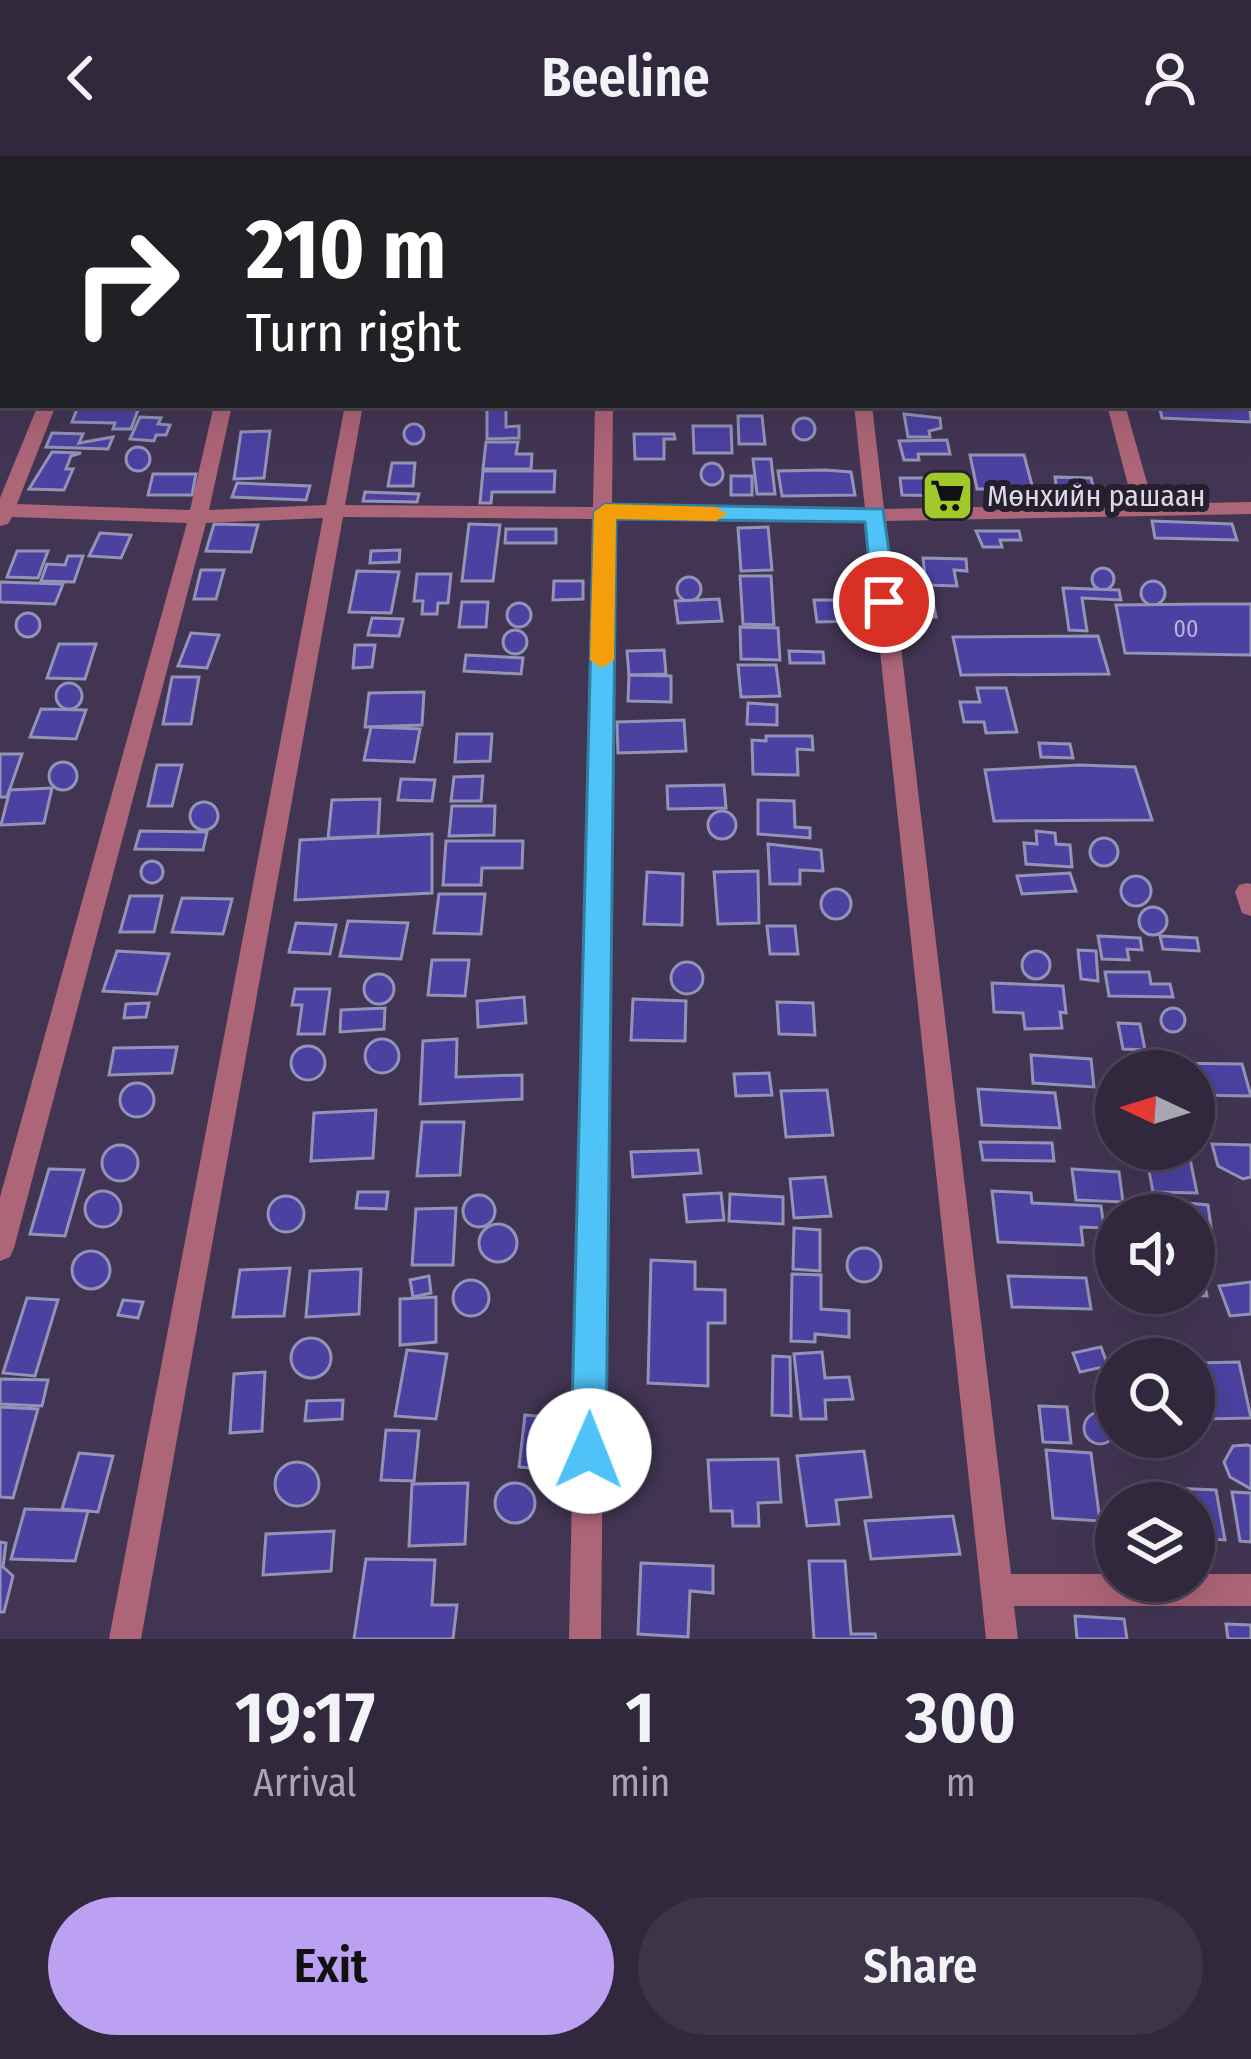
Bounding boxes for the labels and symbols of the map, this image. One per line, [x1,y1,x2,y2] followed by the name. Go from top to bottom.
[920,468,976,524] supermarket icon: Мөнхийн рашаан
[987,478,1206,514] place label: Мөнхийн рашаан
[833,551,935,653] pin
[1173,615,1199,643] house number: 00
[1095,1050,1215,1170] north arrow
[526,1388,652,1514] position arrow

